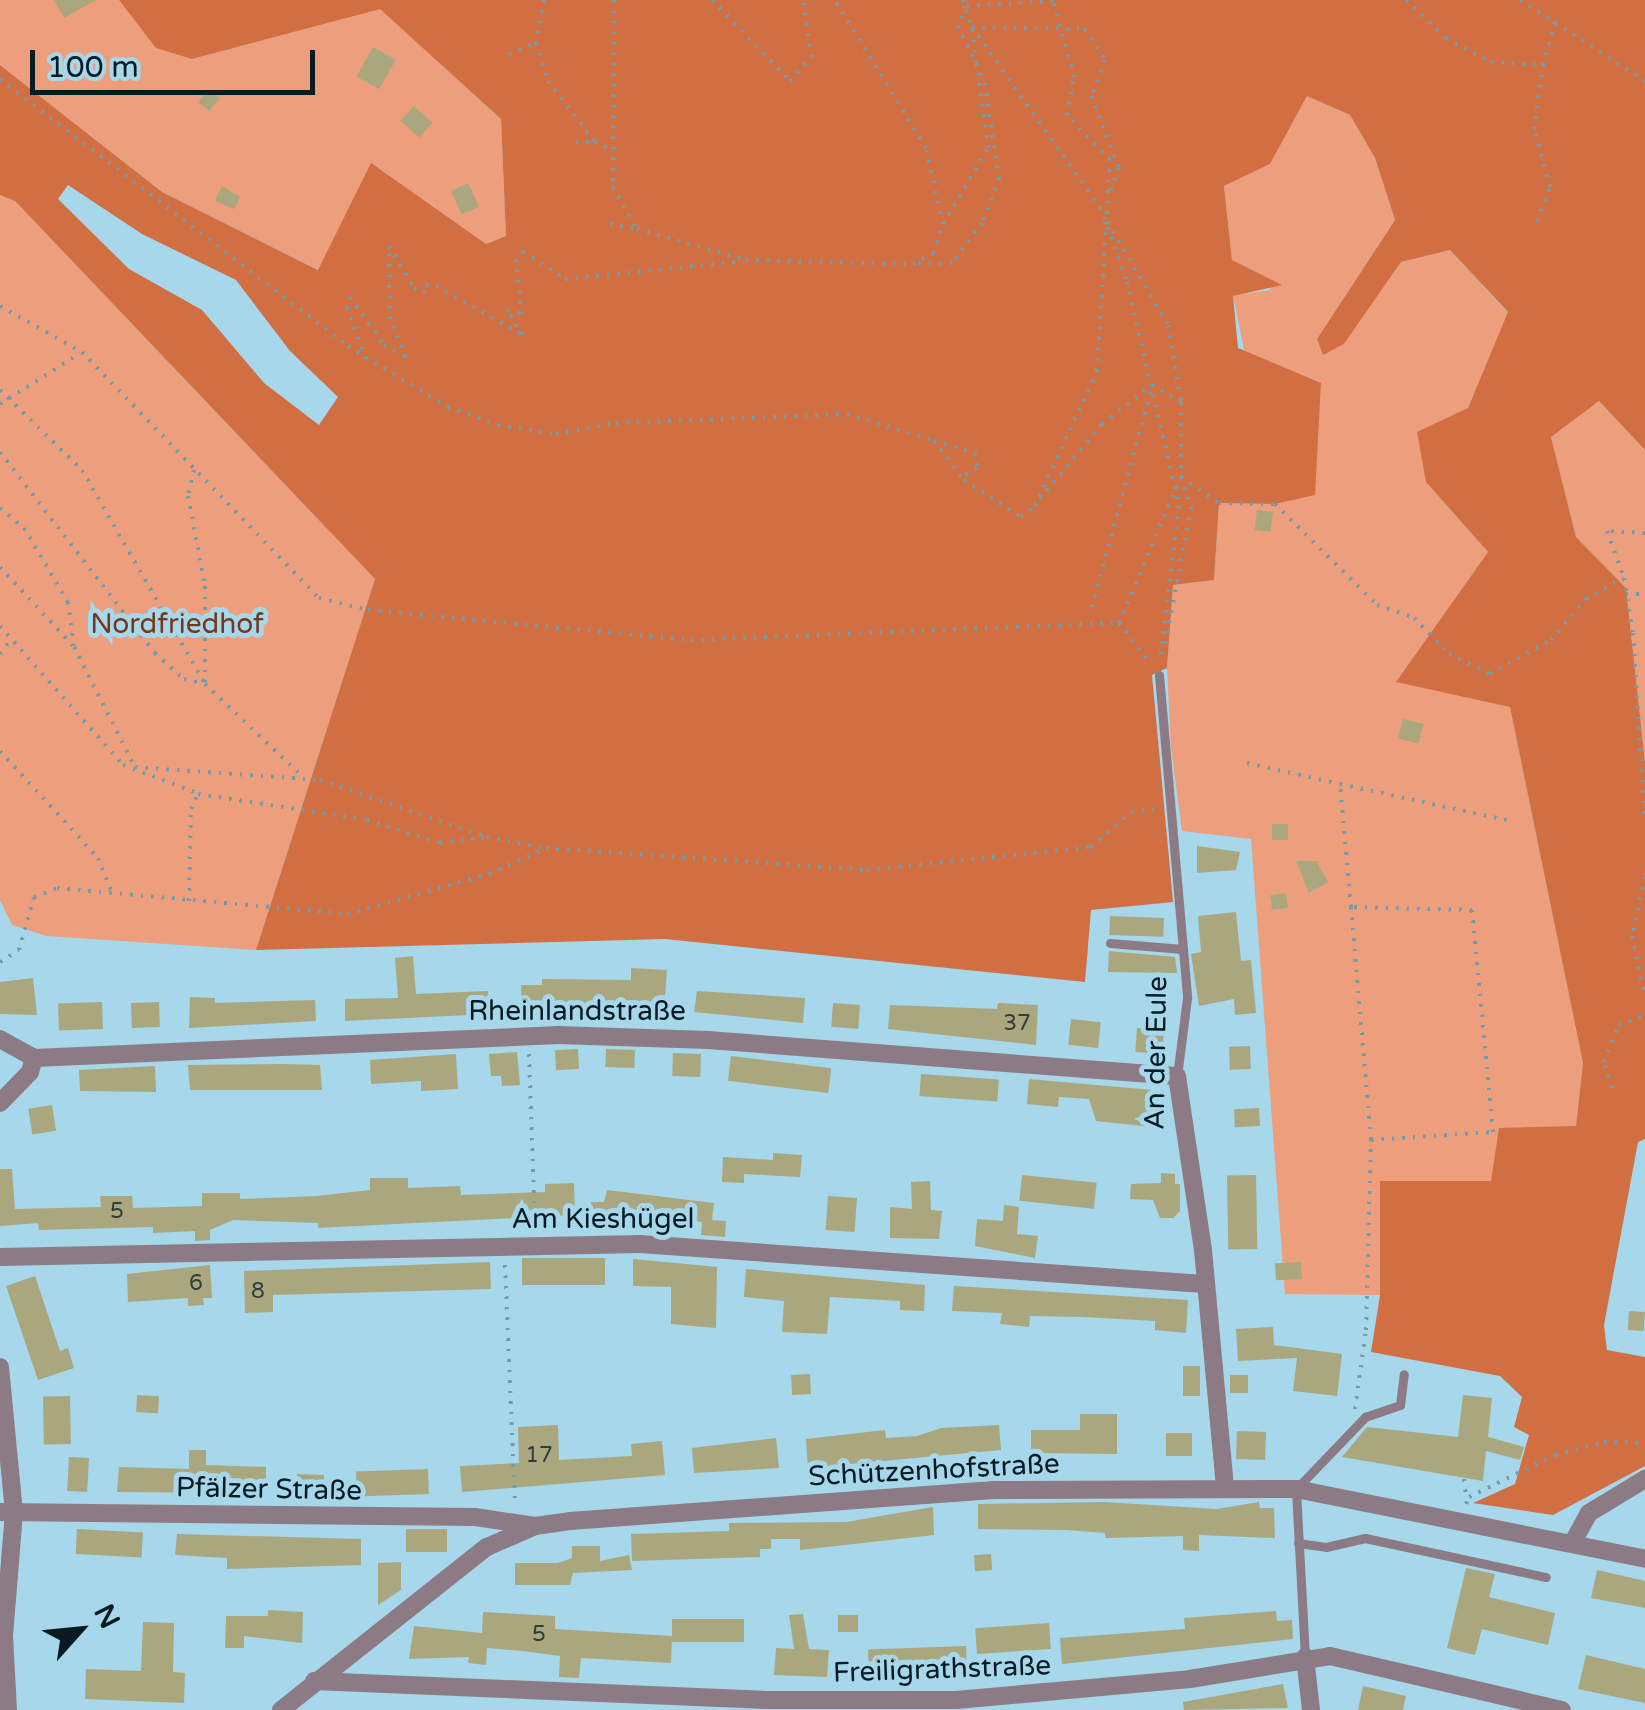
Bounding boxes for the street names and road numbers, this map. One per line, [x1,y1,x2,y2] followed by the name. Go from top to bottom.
[1138,976,1174,1130] street label: An der Eule
[468,994,686,1028] street label: Rheinlandstraße
[511,1202,695,1236] street label: Am Kieshügel
[807,1447,1061,1493] street label: Schützenhofstraße
[176,1471,362,1507] street label: Pfälzer Straße
[832,1648,1052,1690] street label: Freiligrathstraße

